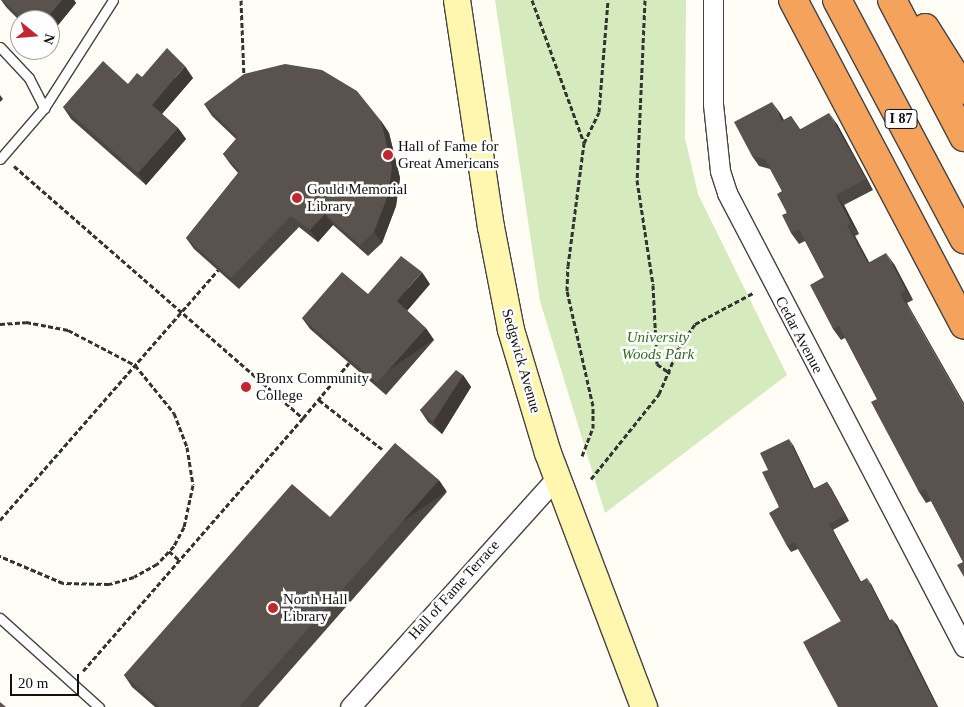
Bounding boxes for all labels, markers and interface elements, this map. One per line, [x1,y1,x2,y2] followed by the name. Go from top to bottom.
[10,10,60,60] north arrow
[40,32,58,46] text: N
[884,108,918,130] road number: I 87
[398,137,500,172] place label: Hall of Fame for Great Americans
[382,149,394,161] marker: Hall of Fame for Great Americans
[307,180,407,215] place label: Gould Memorial Library
[291,192,303,204] marker: Gould Memorial Library
[771,293,827,377] street label: Cedar Avenue
[497,306,545,416] street label: Sedgwick Avenue
[622,328,694,363] park label: University Woods Park
[256,369,369,404] place label: Bronx Community College
[240,381,252,393] marker: Bronx Community College
[405,537,503,643] street label: Hall of Fame Terrace
[283,590,348,625] place label: North Hall Library
[267,602,279,614] marker: North Hall Library
[12,664,81,696] scale bar
[18,675,48,691] text: 20 m

